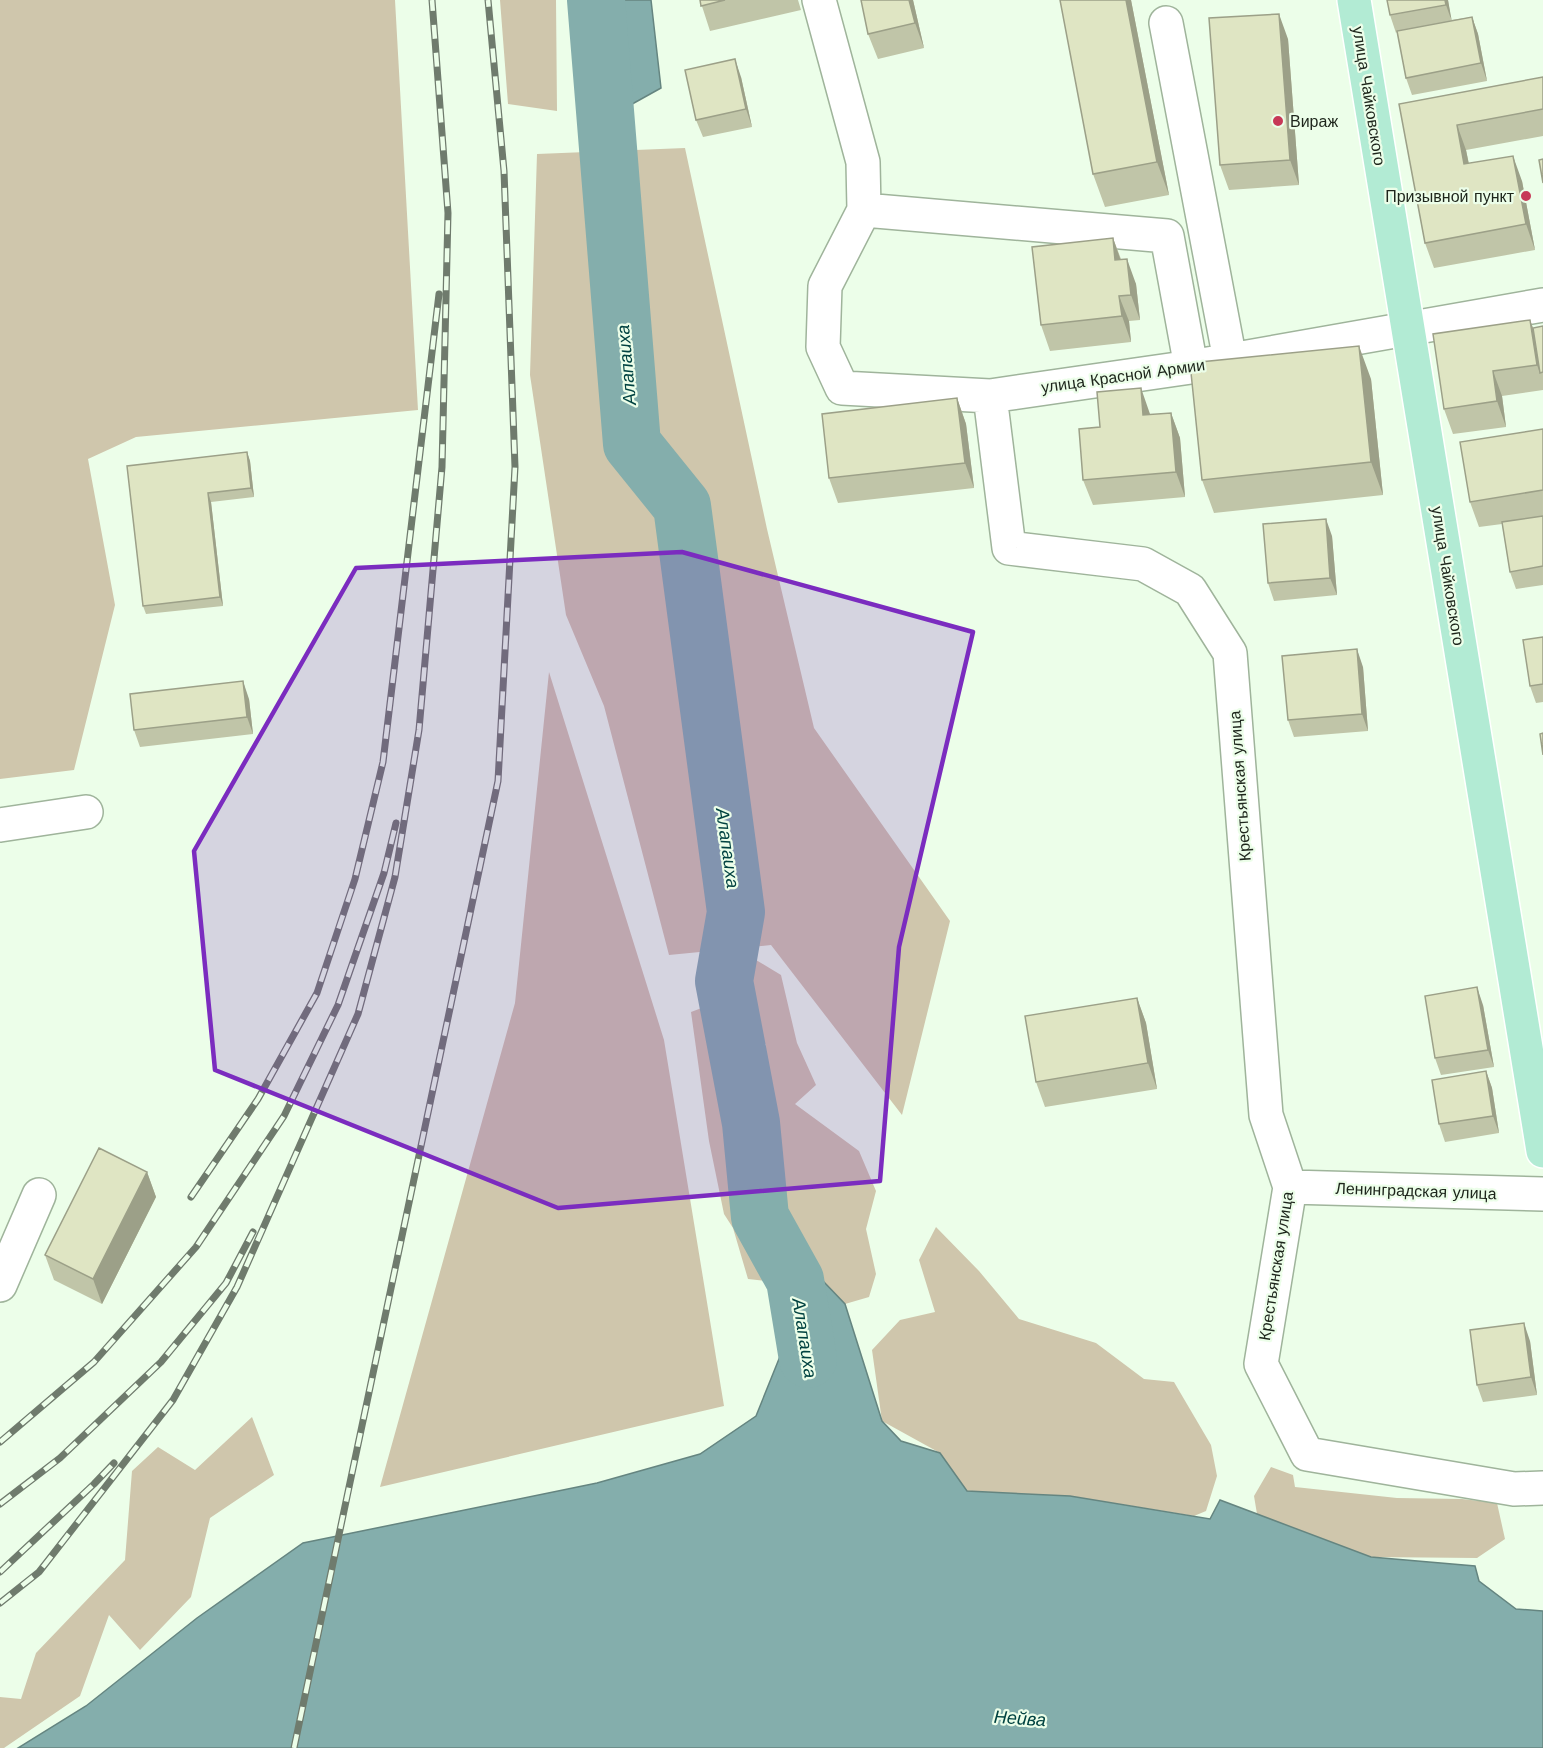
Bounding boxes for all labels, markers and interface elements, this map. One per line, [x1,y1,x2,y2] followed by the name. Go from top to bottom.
[1349,25,1389,167] street label: улица Чайковского
[1290,112,1338,131] place label: Вираж
[1271,114,1285,128] marker: Вираж
[1385,187,1515,206] place label: Призывной пункт
[1519,189,1533,203] marker: Призывной пункт
[612,324,640,407] water label: Алапаиха
[1040,355,1206,397] street label: улица Красной Армии
[1428,505,1468,647] street label: улица Чайковского
[1225,710,1255,862] street label: Крестьянская улица
[712,806,744,889] water label: Алапаиха
[1335,1179,1497,1203] street label: Ленинградская улица
[1255,1190,1297,1342] street label: Крестьянская улица
[788,1296,822,1379] water label: Алапаиха
[993,1706,1047,1730] water label: Нейва

